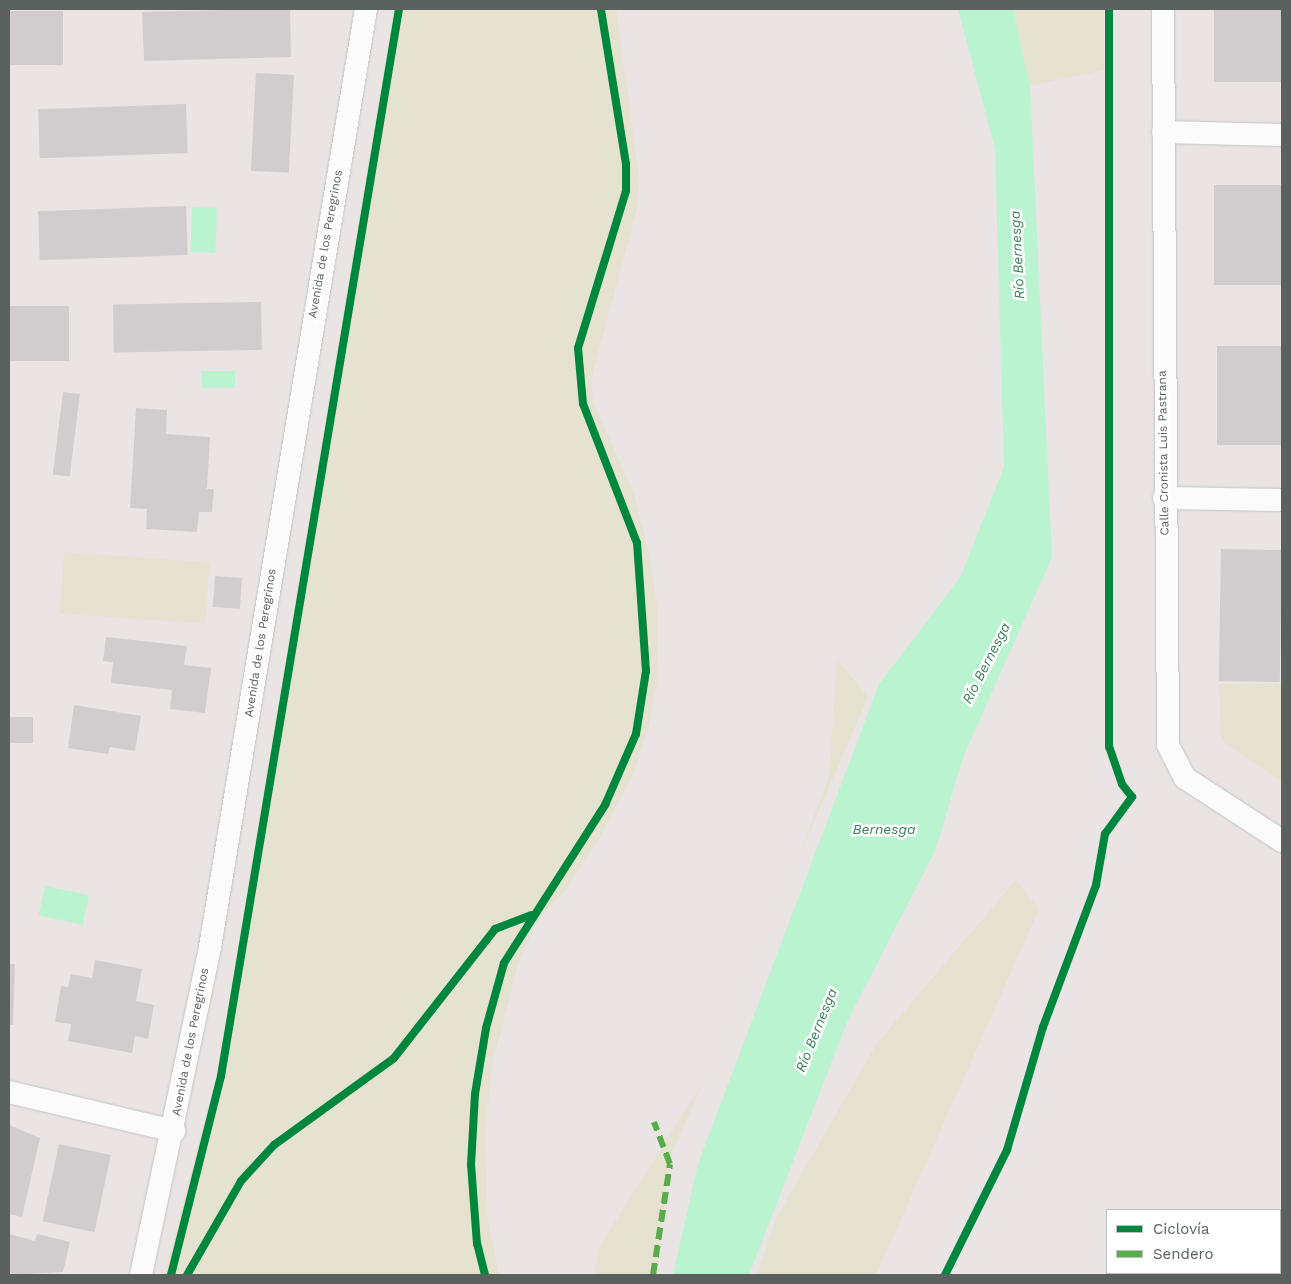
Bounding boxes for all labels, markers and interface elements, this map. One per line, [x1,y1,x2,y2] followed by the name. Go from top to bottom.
[306,169,346,319] street label: Avenida de los Peregrinos
[1006,210,1028,300] water label: Río Bernesga
[1155,370,1173,536] street label: Calle Cronista Luis Pastrana
[242,567,280,719] street label: Avenida de los Peregrinos
[958,620,1014,706] water label: Río Bernesga
[852,821,916,837] water label: Bernesga
[170,967,212,1117] street label: Avenida de los Peregrinos
[792,986,840,1074] water label: Río Bernesga
[1106,1209,1281,1274] legend
[1153,1220,1210,1238] text: Ciclovía
[1153,1245,1214,1263] text: Sendero

